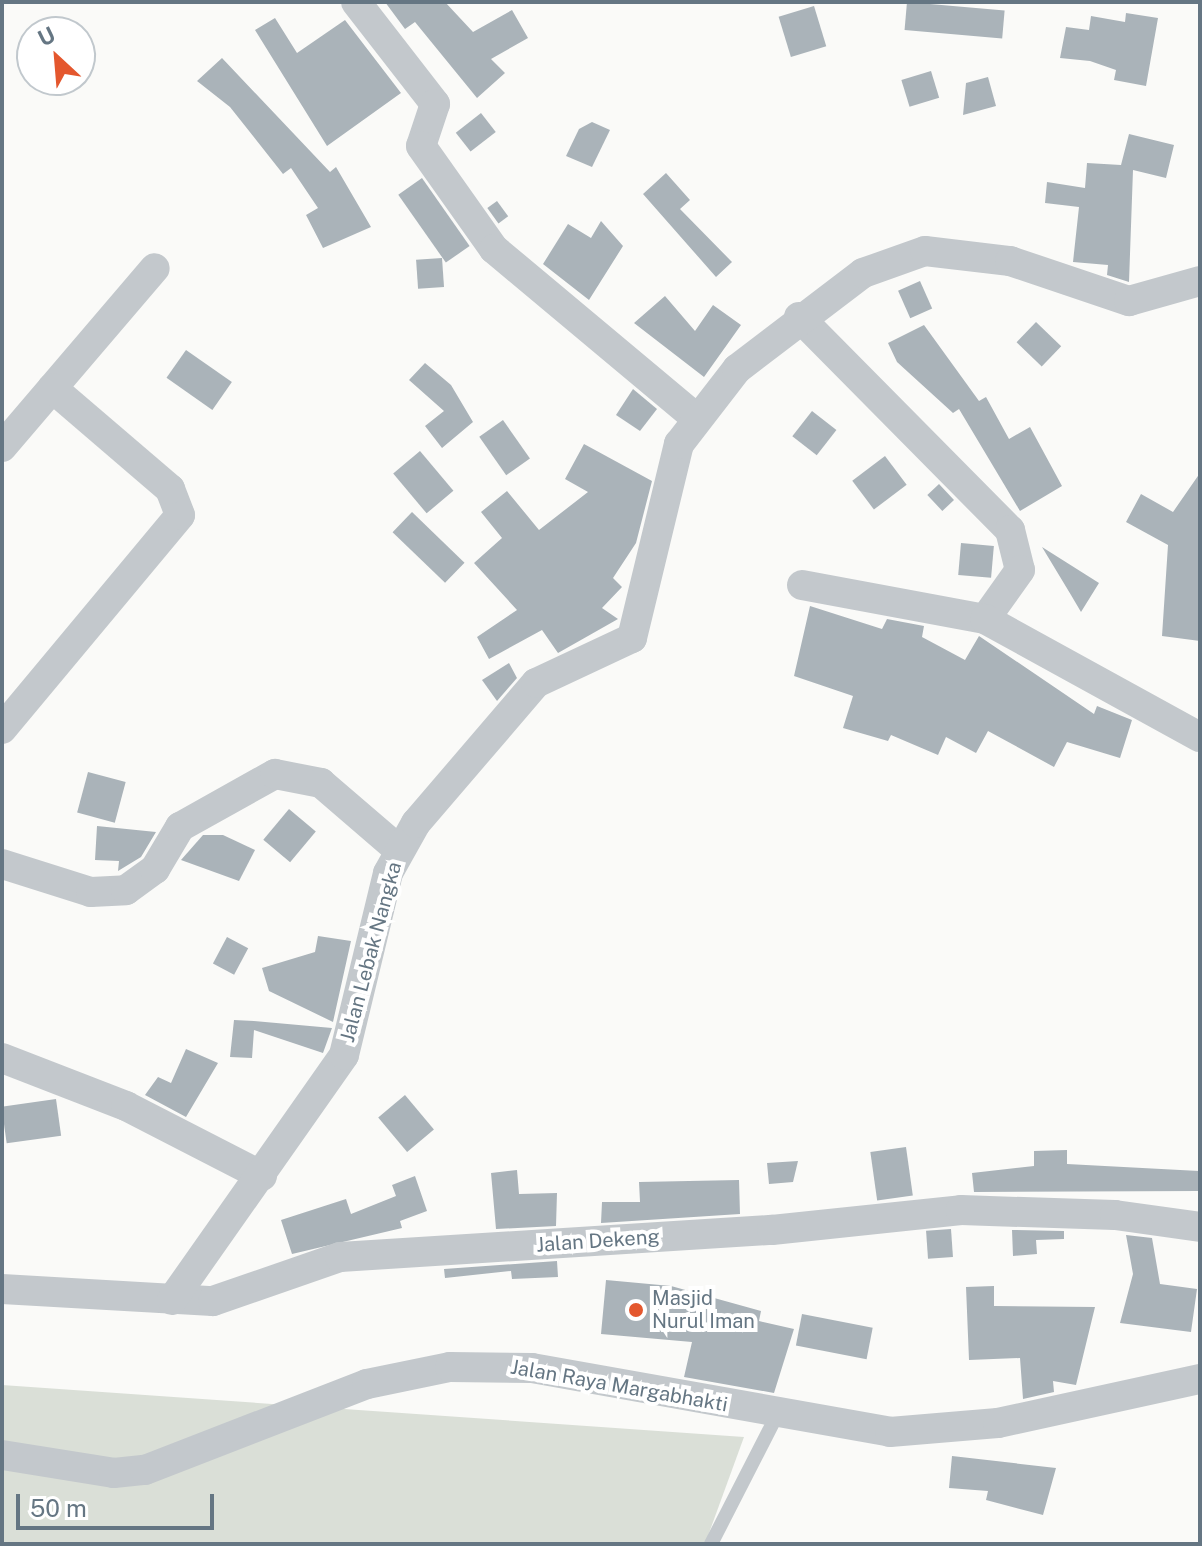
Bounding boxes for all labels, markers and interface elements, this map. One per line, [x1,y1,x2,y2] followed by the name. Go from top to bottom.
[16,16,96,96] north arrow
[33,21,59,51] text: U
[335,859,407,1045] street label: Jalan Lebak Nangka
[536,1225,660,1257] street label: Jalan Dekeng
[652,1286,755,1333] place label: Masjid Nurul Iman
[627,1301,645,1319] marker: Masjid Nurul Iman
[508,1355,730,1417] street label: Jalan Raya Margabhakti
[20,1478,218,1528] scale bar
[30,1494,87,1522] text: 50 m

